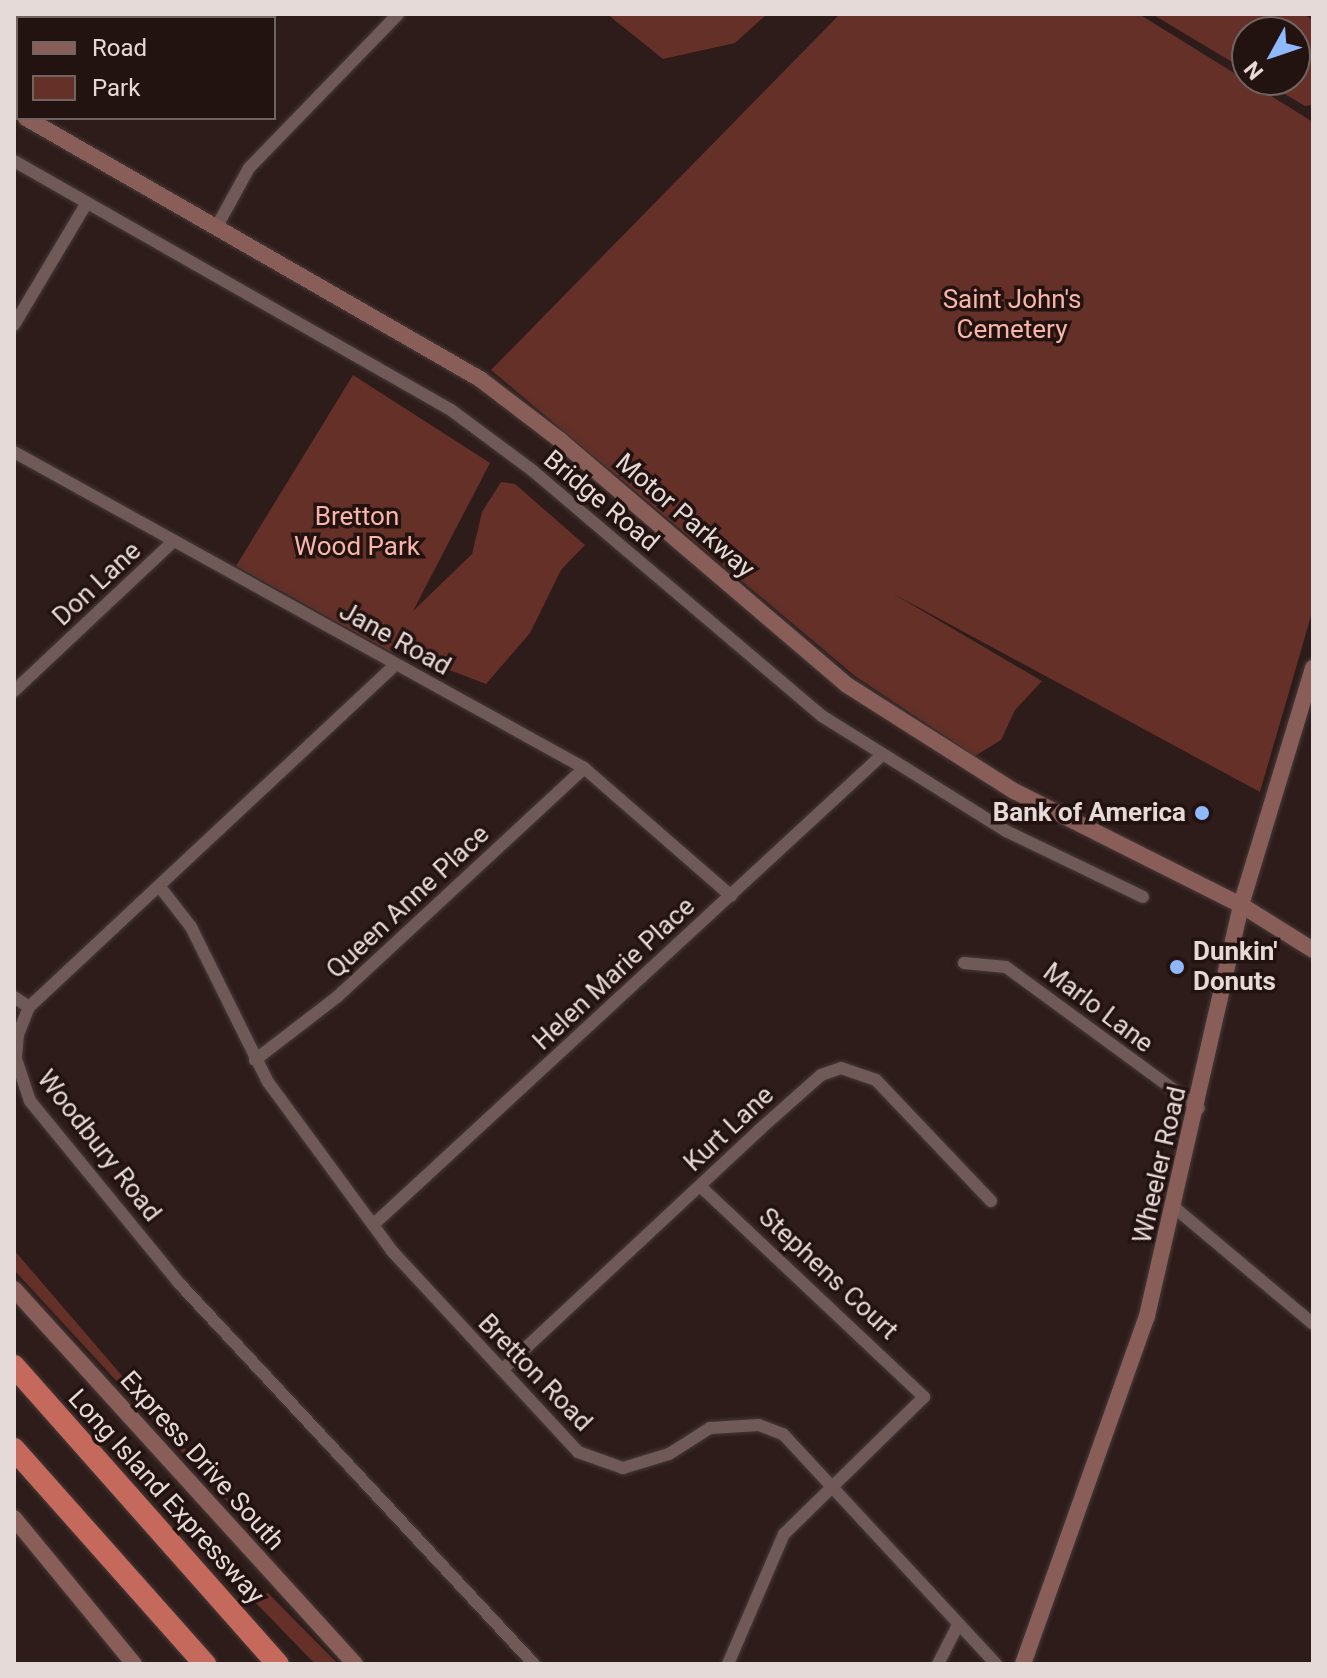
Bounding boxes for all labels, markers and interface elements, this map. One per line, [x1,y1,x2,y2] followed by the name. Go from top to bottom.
[16,16,276,120] legend
[1231,16,1311,96] north arrow
[92,34,147,62] text: Road
[1239,56,1268,84] text: N
[92,74,140,102] text: Park
[943,284,1081,346] park label: Saint John's Cemetery
[537,444,665,558] street label: Bridge Road
[609,447,761,585] street label: Motor Parkway
[294,501,420,562] park label: Bretton Wood Park
[47,535,147,633] street label: Don Lane
[334,596,456,682] street label: Jane Road
[993,797,1186,829] place label: Bank of America
[1193,804,1211,822] marker: Bank of America
[320,819,496,985] street label: Queen Anne Place
[527,891,701,1057] street label: Helen Marie Place
[1193,936,1277,998] place label: Dunkin' Donuts
[1037,957,1159,1059] street label: Marlo Lane
[1168,958,1186,976] marker: Dunkin' Donuts
[30,1064,168,1228] street label: Woodbury Road
[678,1080,780,1178] street label: Kurt Lane
[1127,1084,1193,1246] street label: Wheeler Road
[752,1202,904,1346] street label: Stephens Court
[471,1308,599,1438] street label: Bretton Road
[113,1365,291,1557] street label: Express Drive South
[61,1383,271,1611] street label: Long Island Expressway

